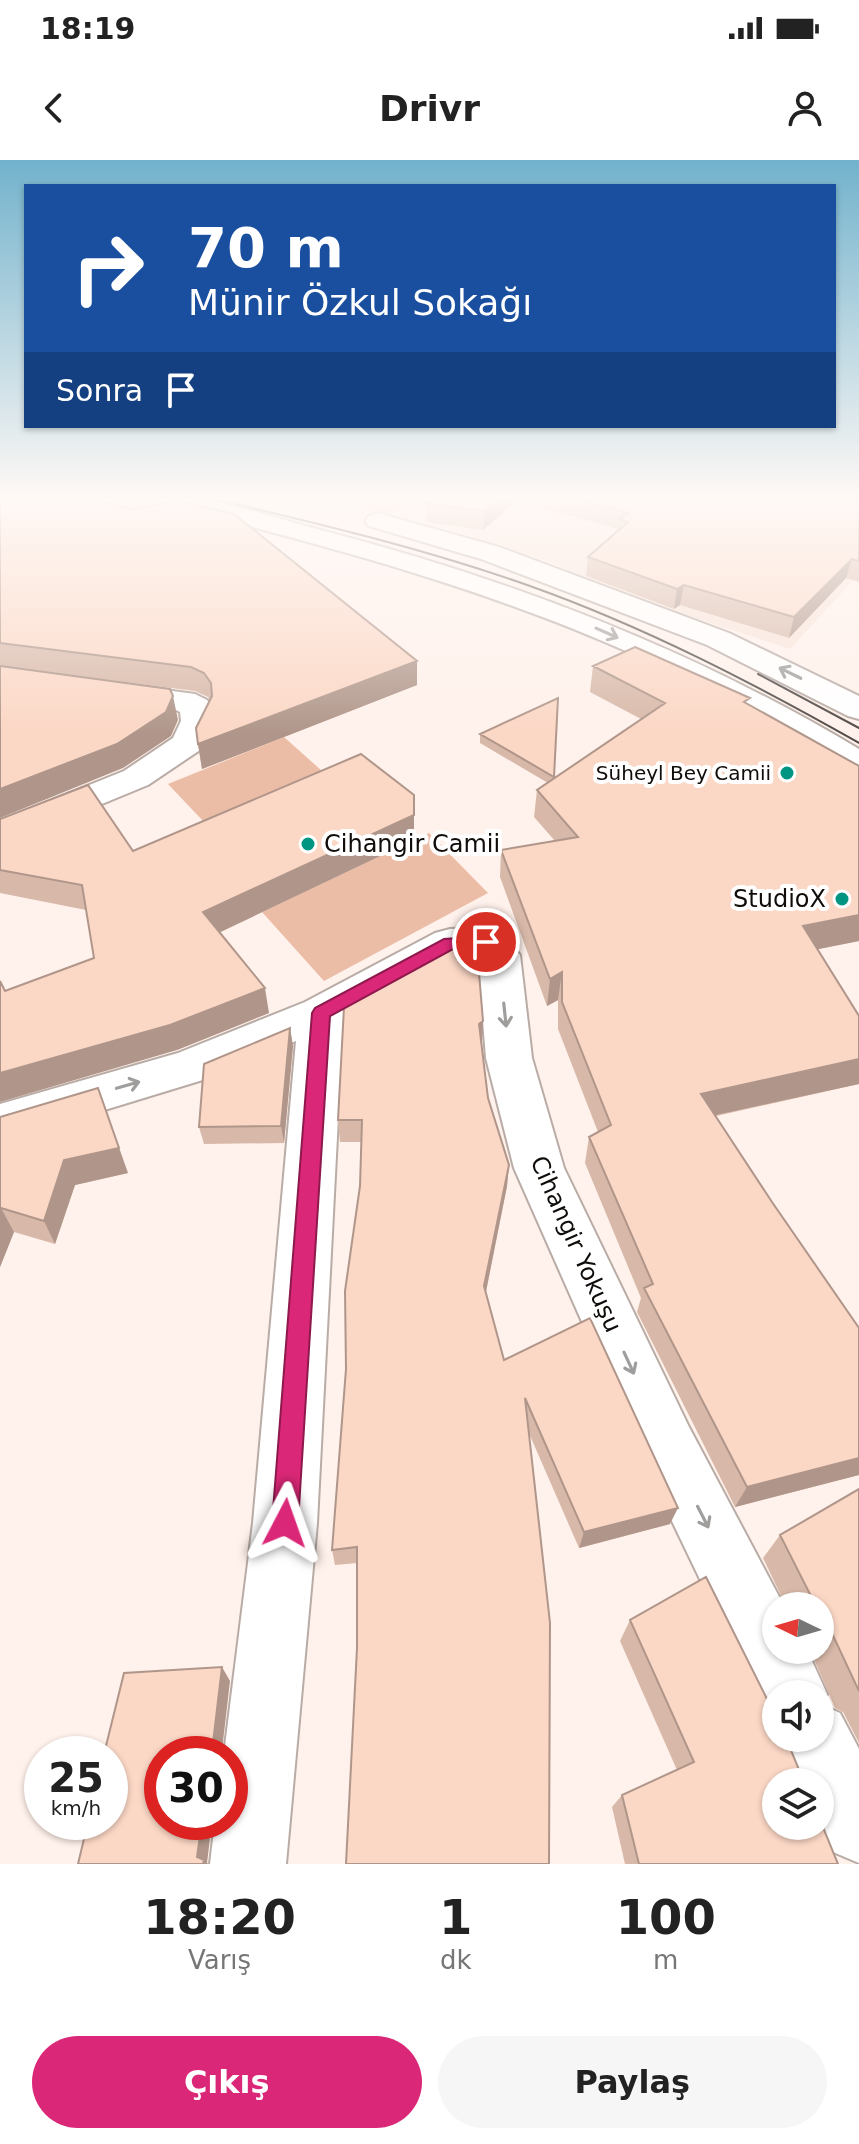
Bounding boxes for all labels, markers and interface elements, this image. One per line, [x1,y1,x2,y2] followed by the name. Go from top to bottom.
[40,11,136,46] text: 18:19
[32,86,76,130] icon: back
[783,86,827,130] icon: person
[379,88,480,129] text: Drivr
[188,215,344,280] text: 70 m
[56,216,160,320] icon: right
[188,282,532,323] text: Münir Özkul Sokağı
[159,368,203,412] icon: arrive
[56,373,143,408] text: Sonra
[594,626,619,641] one-way arrow
[778,665,802,680] one-way arrow
[596,761,771,785] place label: Süheyl Bey Camii
[778,764,796,782] marker: Süheyl Bey Camii
[324,830,500,858] place label: Cihangir Camii
[299,835,317,853] marker: Cihangir Camii
[733,885,826,913] place label: StudioX
[833,890,851,908] marker: StudioX
[452,908,520,976] pin
[464,920,508,964] icon: arrive
[497,1001,512,1028] one-way arrow
[115,1077,141,1092] one-way arrow
[525,1151,627,1337] street label: Cihangir Yokuşu
[622,1350,637,1374] one-way arrow
[243,1481,327,1565] position arrow
[696,1505,712,1529] one-way arrow
[762,1592,834,1664] north arrow
[762,1592,834,1840] map controls
[762,1680,834,1752] button: sound
[144,1736,248,1840] speed limit sign: 30
[48,1755,104,1801] text: 25
[762,1768,834,1840] button: layers
[51,1796,101,1820] text: km/h
[143,1889,296,1945] text: 18:20
[439,1889,472,1945] text: 1
[616,1889,716,1945] text: 100
[188,1945,251,1975] text: Varış
[440,1945,472,1975] text: dk
[653,1945,678,1975] text: m
[32,2036,422,2128] button: Çıkış
[438,2036,827,2128] button: Paylaş

